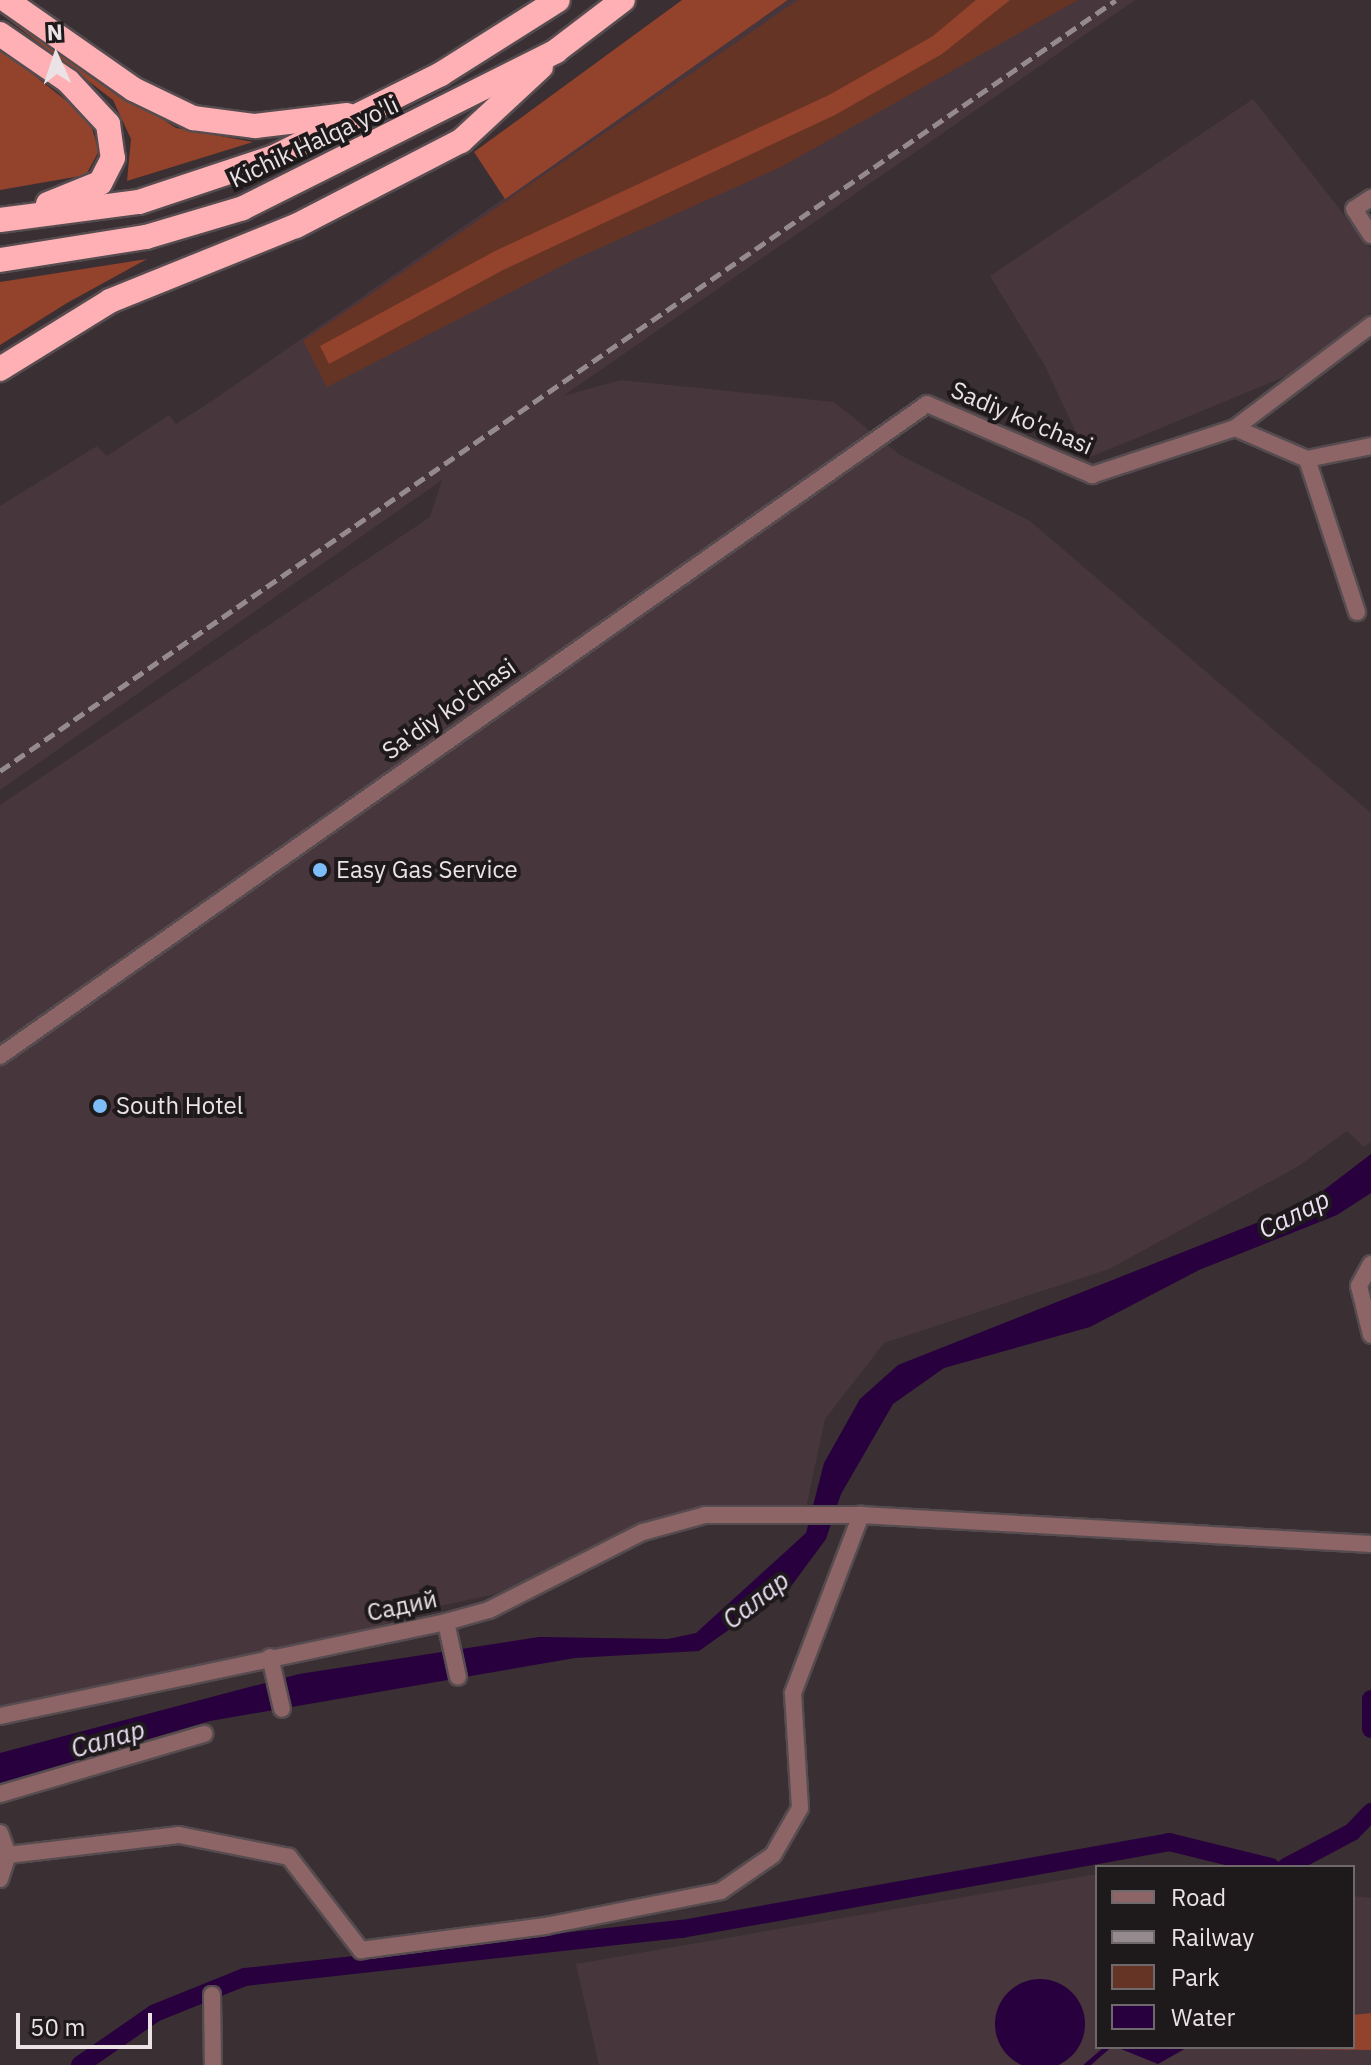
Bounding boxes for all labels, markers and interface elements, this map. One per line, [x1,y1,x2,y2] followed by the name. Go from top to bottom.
[16,16,96,96] north arrow
[46,17,63,46] text: N
[225,90,403,194] street label: Kichik Halqa yo'li
[947,375,1097,461] street label: Sadiy ko'chasi
[377,652,521,766] street label: Sa'diy ko'chasi
[336,856,518,884] place label: Easy Gas Service
[311,861,329,879] marker: Easy Gas Service
[116,1092,243,1120] place label: South Hotel
[91,1097,109,1115] marker: South Hotel
[1253,1183,1335,1245] water label: Салар
[717,1565,795,1635] water label: Салар
[364,1585,440,1627] street label: Садий
[68,1714,148,1764] water label: Салар
[1095,1865,1355,2049] legend
[1171,1881,1226,1913] text: Road
[1171,1921,1254,1953] text: Railway
[1171,1961,1220,1993] text: Park
[20,1997,156,2047] scale bar
[1171,2001,1235,2033] text: Water
[30,2011,85,2043] text: 50 m

